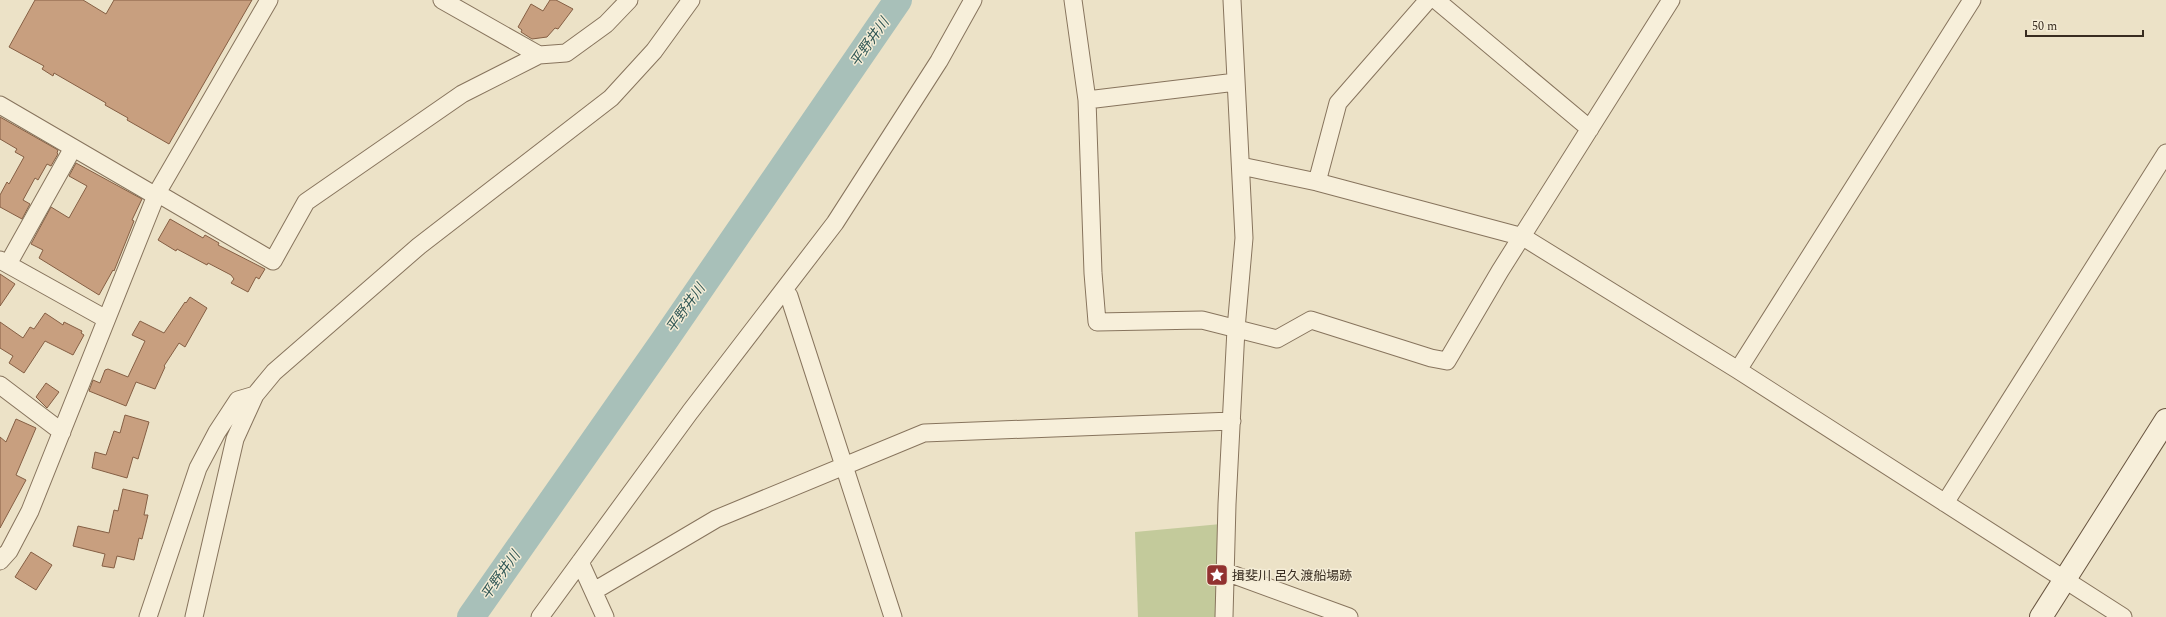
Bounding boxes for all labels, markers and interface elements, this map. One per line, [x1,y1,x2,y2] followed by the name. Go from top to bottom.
[845,12,895,71] water label: 平野井川
[2026,12,2143,38] scale bar
[2032,17,2057,36] text: 50 m
[661,278,711,337] water label: 平野井川
[476,545,526,604] water label: 平野井川
[1204,562,1230,588] place icon: 揖斐川 呂久渡船場跡
[1232,566,1352,586] place label: 揖斐川 呂久渡船場跡

